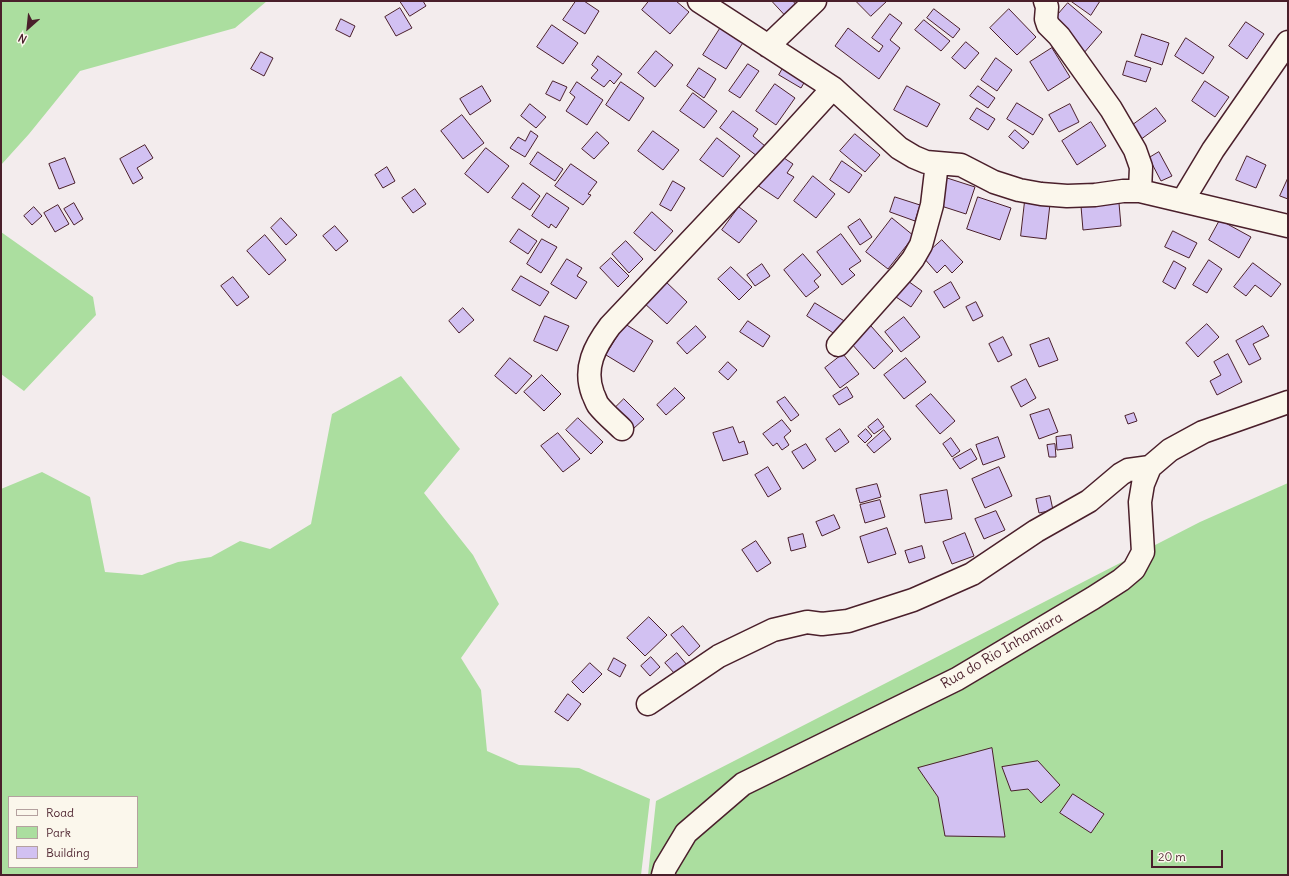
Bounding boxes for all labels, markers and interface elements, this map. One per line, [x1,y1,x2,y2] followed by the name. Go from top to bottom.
[8,8,48,48] north arrow
[16,31,29,47] text: N
[938,609,1066,693] street label: Rua do Rio Inhamiara
[8,796,138,868] legend
[46,805,74,820] text: Road
[46,825,71,840] text: Park
[1153,842,1225,868] scale bar
[46,845,90,860] text: Building
[1158,849,1186,864] text: 20 m

